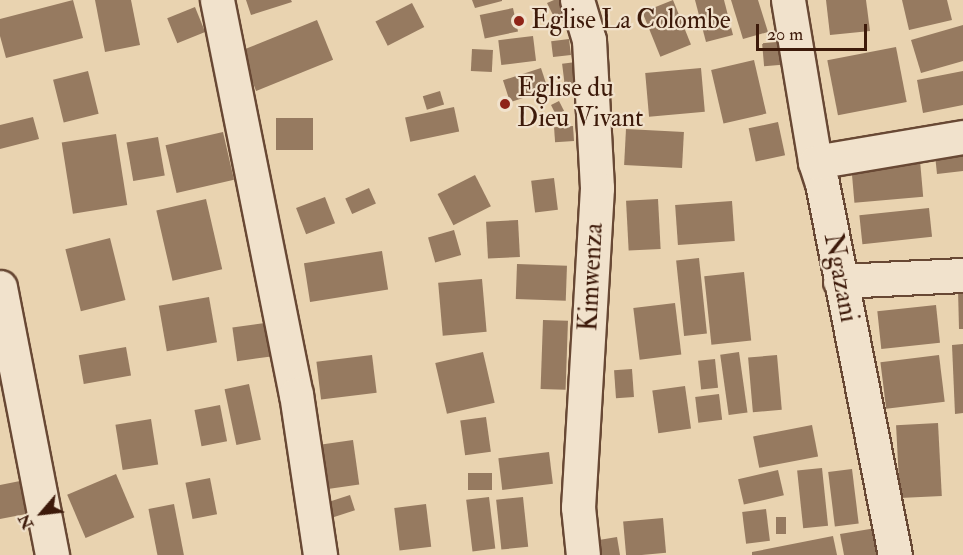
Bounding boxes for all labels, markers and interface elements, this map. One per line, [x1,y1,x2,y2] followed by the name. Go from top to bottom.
[531,5,731,37] place label: Eglise La Colombe
[759,12,870,50] scale bar
[512,14,526,28] marker: Eglise La Colombe
[767,23,803,46] text: 20 m
[517,73,643,134] place label: Eglise du Dieu Vivant
[498,97,512,111] marker: Eglise du Dieu Vivant
[574,222,610,332] street label: Kimwenza
[816,231,864,325] street label: Ngazani
[12,483,72,543] north arrow
[14,510,38,532] text: N

